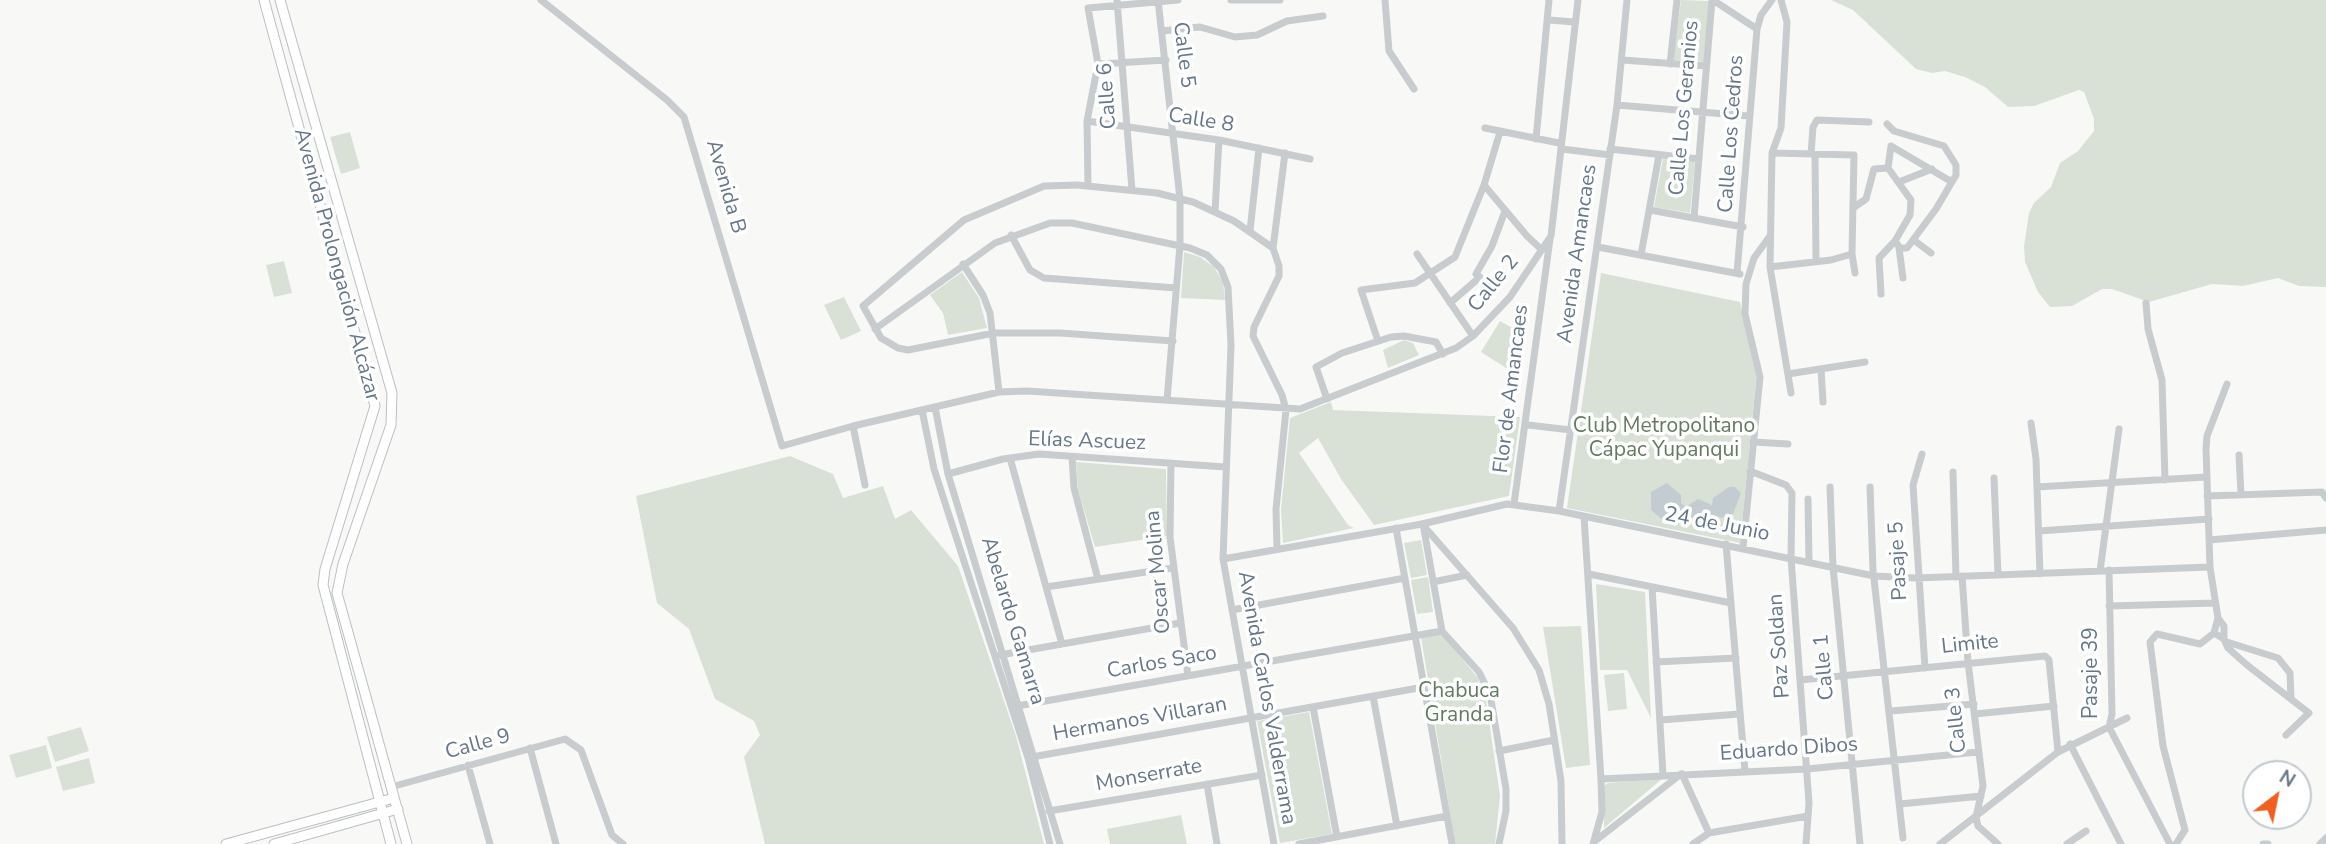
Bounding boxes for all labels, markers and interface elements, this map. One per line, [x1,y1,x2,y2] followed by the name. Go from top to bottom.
[1665,19,1705,197] street label: Calle Los Geranios
[1166,21,1200,89] street label: Calle 5
[1714,54,1750,214] street label: Calle Los Cedros
[1093,62,1123,130] street label: Calle 6
[1166,103,1236,139] street label: Calle 8
[287,126,385,404] street label: Avenida Prolongación Alcázar
[700,137,750,237] street label: Avenida B
[1553,163,1603,345] street label: Avenida Amancaes
[1463,250,1525,318] street label: Calle 2
[1489,303,1535,475] street label: Flor de Amancaes
[1573,414,1755,464] park label: Club Metropolitano Cápac Yupanqui
[1028,427,1146,457] street label: Elías Ascuez
[1662,502,1772,548] street label: 24 de Junio
[1141,509,1177,635] street label: Oscar Molina
[1884,521,1914,601] street label: Pasaje 5
[974,534,1050,708] street label: Abelardo Gamarra
[1231,569,1301,827] street label: Avenida Carlos Valderrama
[1764,593,1796,699] street label: Paz Soldan
[2079,627,2105,719] street label: Pasaje 39
[1940,629,2000,661] street label: Limite
[1810,633,1840,701] street label: Calle 1
[1105,641,1219,685] street label: Carlos Saco
[1418,679,1500,729] park label: Chabuca Granda
[1941,686,1973,754] street label: Calle 3
[1051,692,1229,748] street label: Hermanos Villaran
[443,724,513,766] street label: Calle 9
[1719,733,1859,767] street label: Eduardo Dibos
[1094,754,1204,798] street label: Monserrate
[2242,760,2312,830] north arrow
[2274,764,2300,794] text: N

